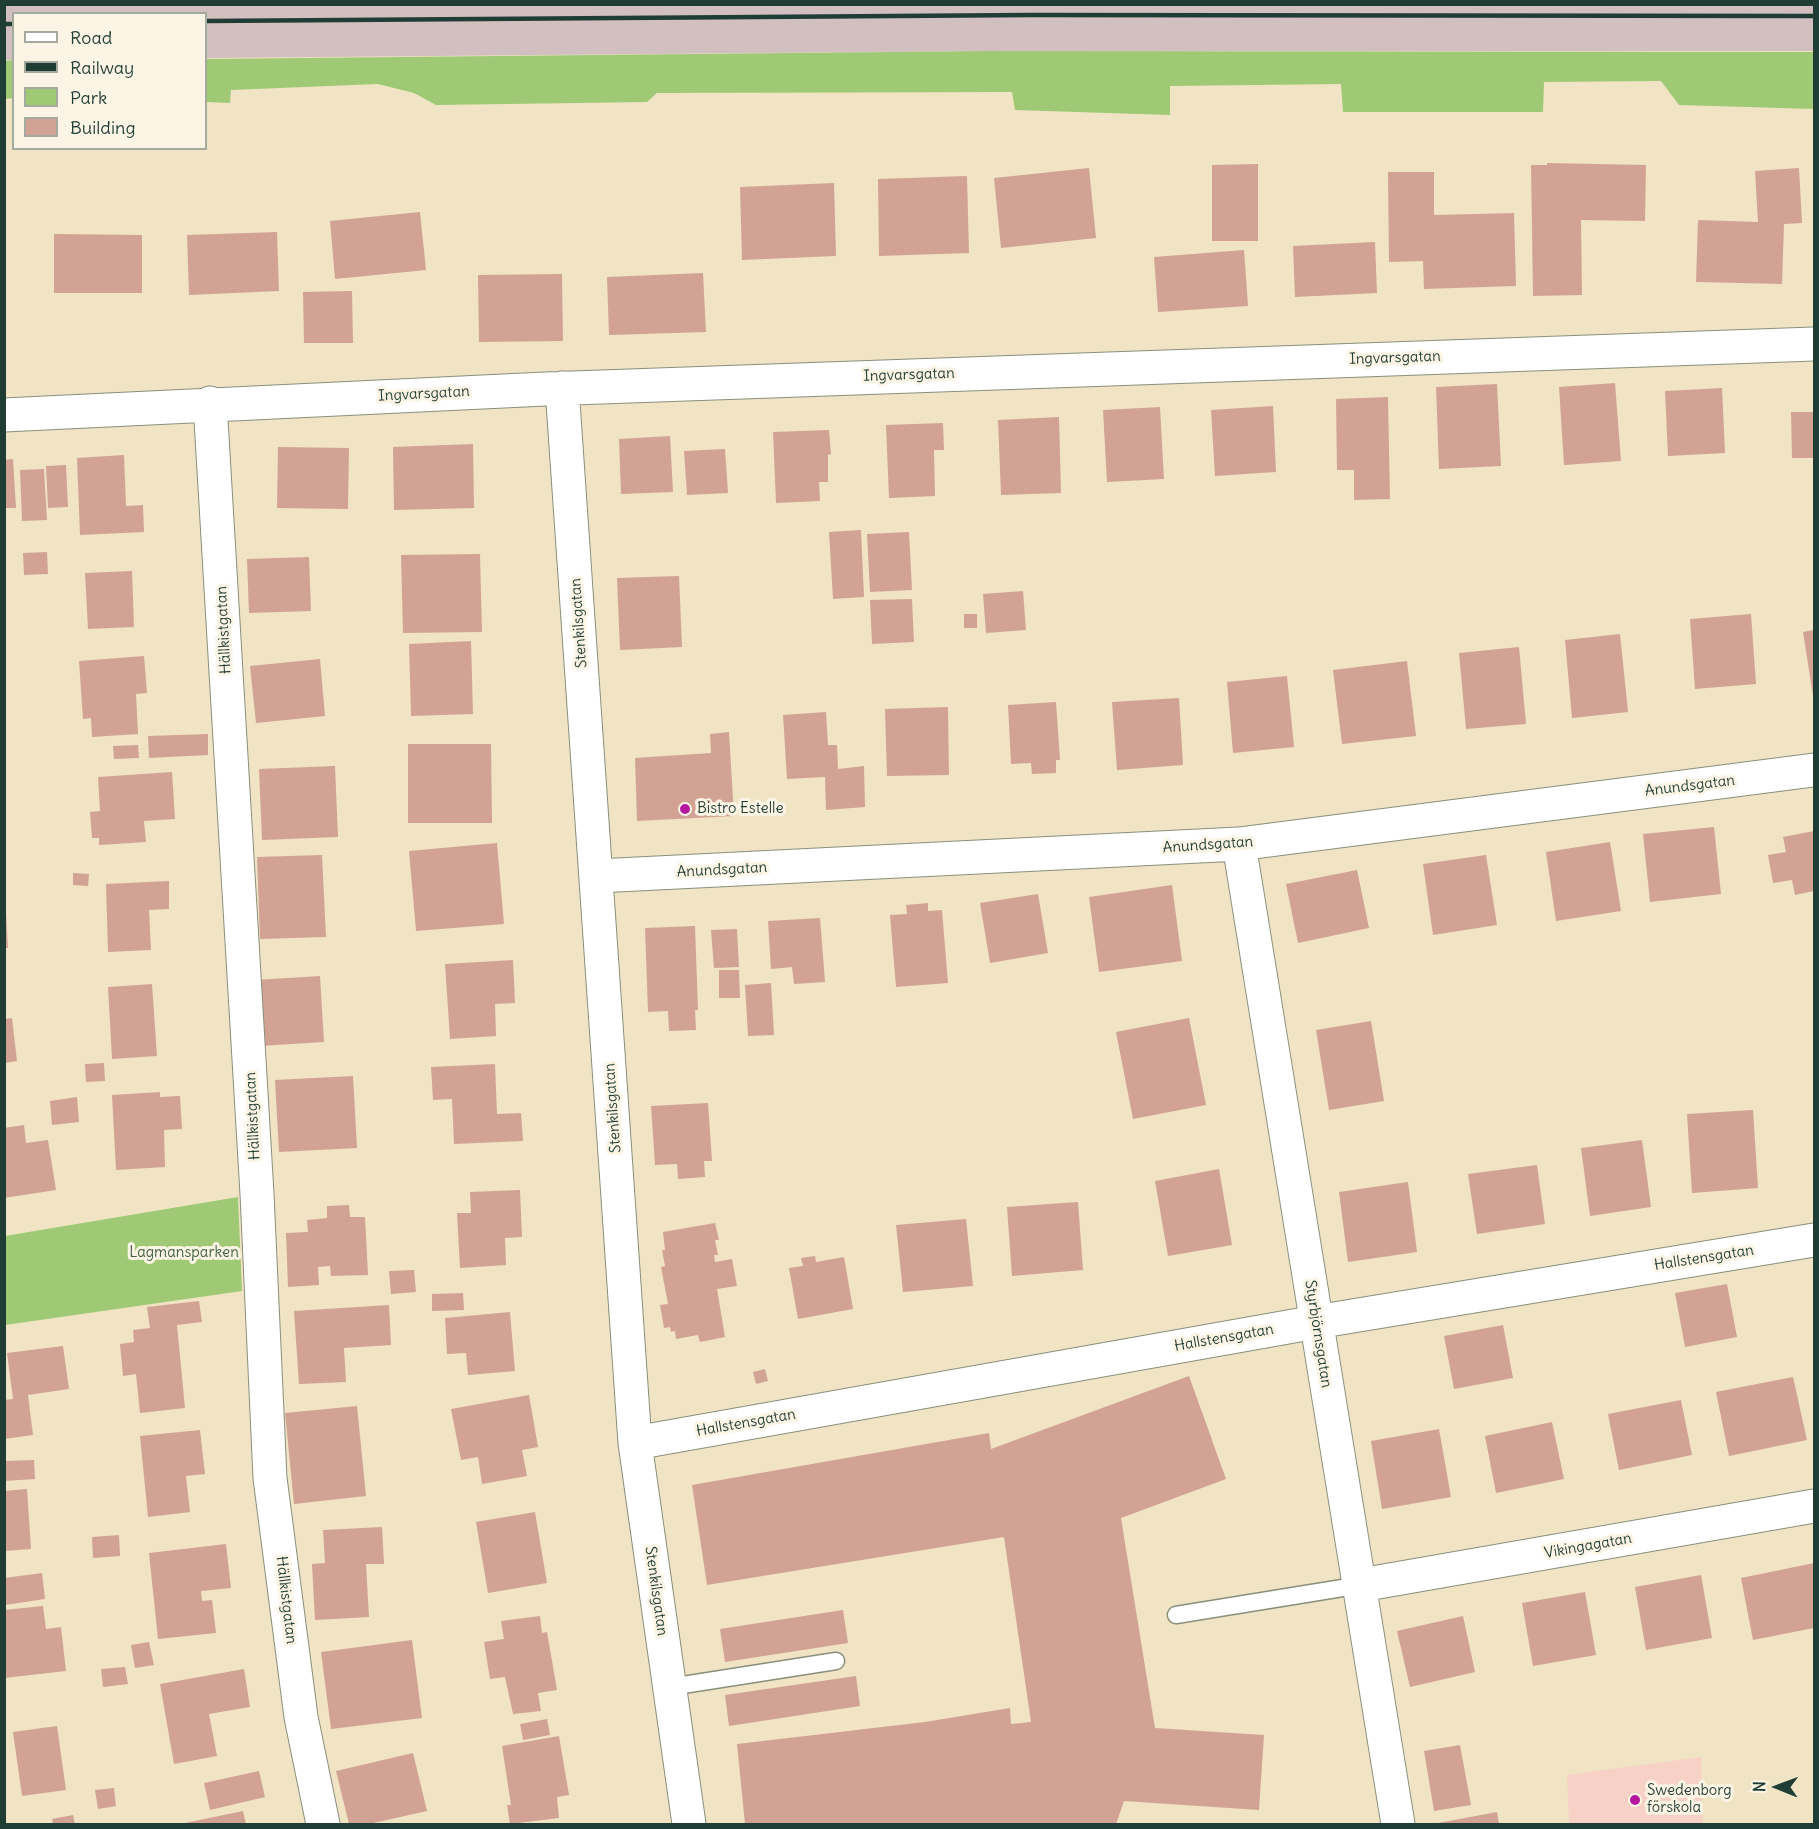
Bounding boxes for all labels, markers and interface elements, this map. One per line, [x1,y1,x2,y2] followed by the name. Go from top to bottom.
[12,12,207,150] legend
[70,26,112,49] text: Road
[70,56,134,79] text: Railway
[70,86,107,109] text: Park
[70,116,135,139] text: Building
[1349,347,1441,369] street label: Ingvarsgatan
[863,364,955,386] street label: Ingvarsgatan
[378,383,470,405] street label: Ingvarsgatan
[567,577,591,669] street label: Stenkilsgatan
[213,585,235,675] street label: Hällkistgatan
[1644,772,1736,800] street label: Anundsgatan
[697,800,783,818] place label: Bistro Estelle
[678,802,692,816] marker: Bistro Estelle
[1162,833,1254,857] street label: Anundsgatan
[676,859,768,881] street label: Anundsgatan
[601,1062,625,1154] street label: Stenkilsgatan
[242,1071,264,1161] street label: Hällkistgatan
[1653,1241,1755,1275] street label: Hallstensgatan
[129,1244,239,1262] park label: Lagmansparken
[1301,1279,1335,1389] street label: Styrbjörnsgatan
[1173,1320,1275,1356] street label: Hallstensgatan
[695,1405,797,1441] street label: Hallstensgatan
[1543,1529,1633,1563] street label: Vikingagatan
[641,1545,671,1637] street label: Stenkilsgatan
[272,1555,300,1645] street label: Hällkistgatan
[1747,1757,1807,1817] north arrow
[1749,1781,1769,1792] text: N
[1647,1782,1732,1817] place label: Swedenborg förskola
[1628,1793,1642,1807] marker: Swedenborg förskola

